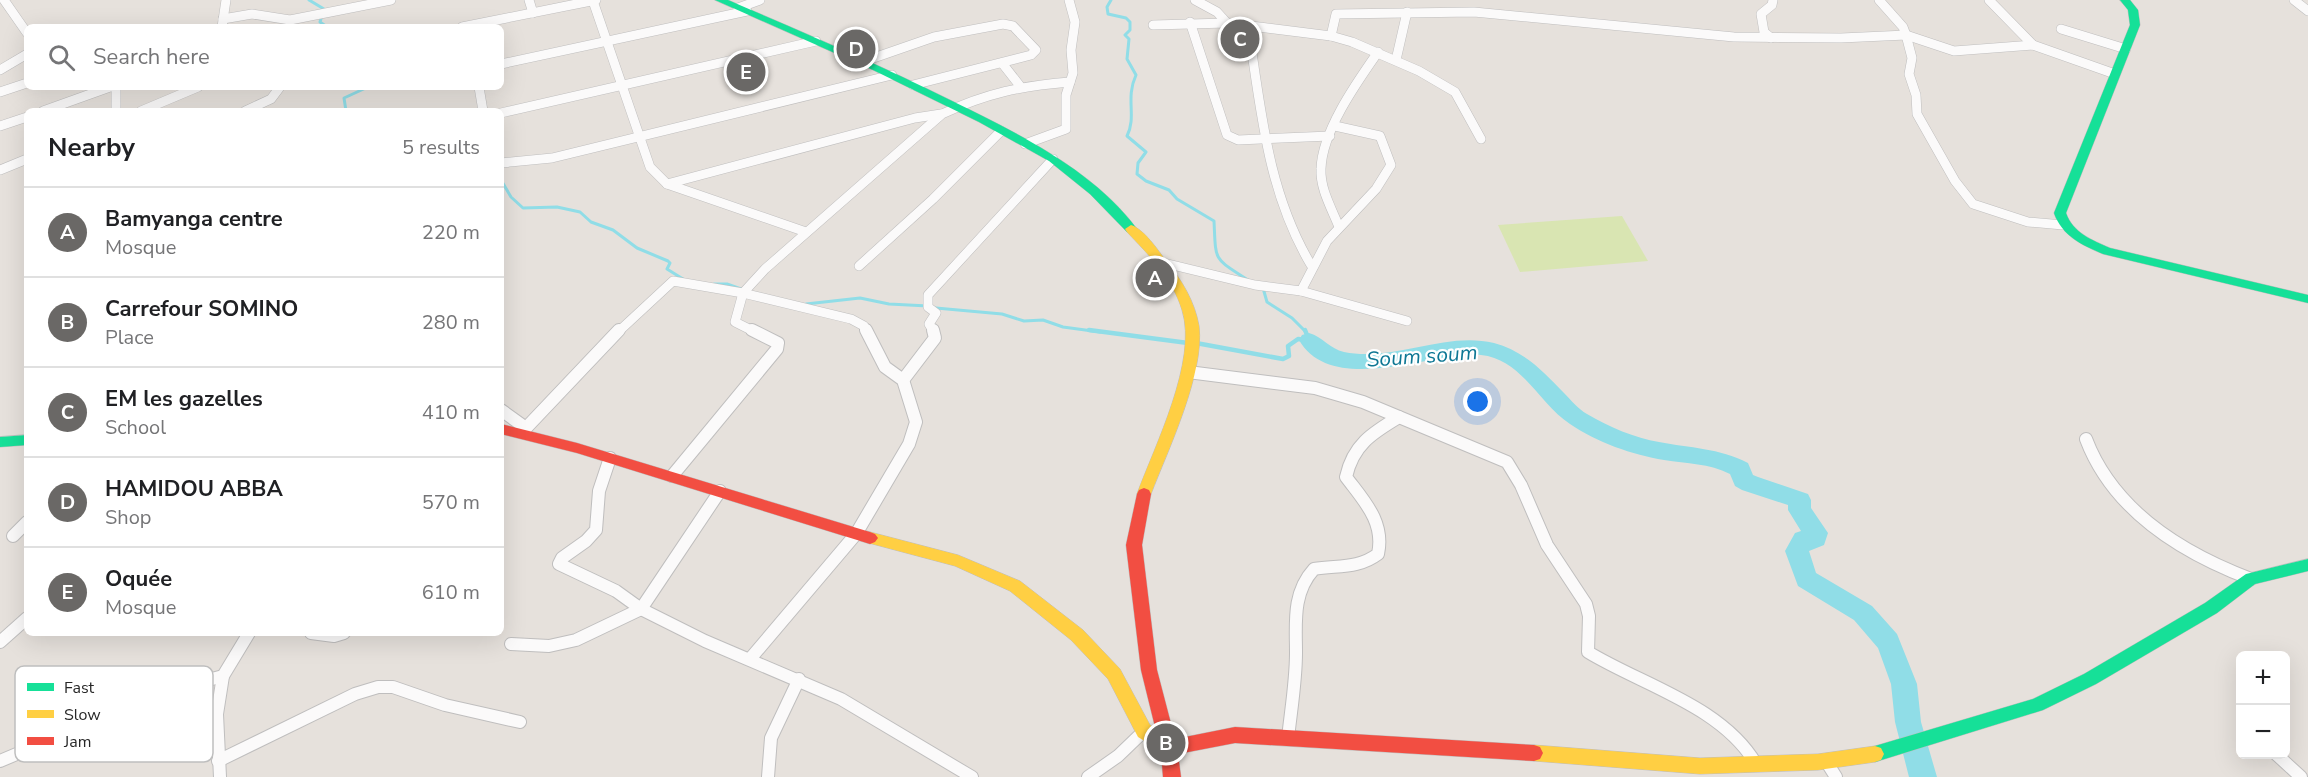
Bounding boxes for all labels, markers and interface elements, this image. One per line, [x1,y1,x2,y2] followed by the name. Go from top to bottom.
[1220,16,1260,62] pin: C
[24,24,504,90] search box
[836,26,876,72] pin: D
[45,41,78,74] icon: search
[93,42,210,72] text: Search here
[726,50,766,94] pin: E
[48,130,135,165] text: Nearby
[402,134,480,161] text: 5 results
[105,204,283,234] text: Bamyanga centre
[60,219,75,246] text: A
[422,219,480,246] text: 220 m
[105,234,176,261] text: Mosque
[1136,256,1174,300] pin: A
[105,294,298,324] text: Carrefour SOMINO
[61,309,74,336] text: B
[422,309,480,336] text: 280 m
[105,324,154,351] text: Place
[1366,338,1478,374] water label: Soum soum
[105,384,263,414] text: EM les gazelles
[1463,387,1492,416] your location
[61,399,74,426] text: C
[422,399,480,426] text: 410 m
[105,414,166,441] text: School
[105,474,283,504] text: HAMIDOU ABBA
[60,489,75,516] text: D
[422,489,480,516] text: 570 m
[105,504,151,531] text: Shop
[105,564,172,594] text: Oquée
[62,579,73,606] text: E
[422,579,480,606] text: 610 m
[105,594,176,621] text: Mosque
[2236,651,2290,759] map controls
[2236,651,2290,705] button: +
[15,666,213,762] legend
[64,677,95,699] text: Fast
[64,704,101,726] text: Slow
[2236,705,2290,759] button: −
[1146,720,1186,766] pin: B
[63,731,91,753] text: Jam

